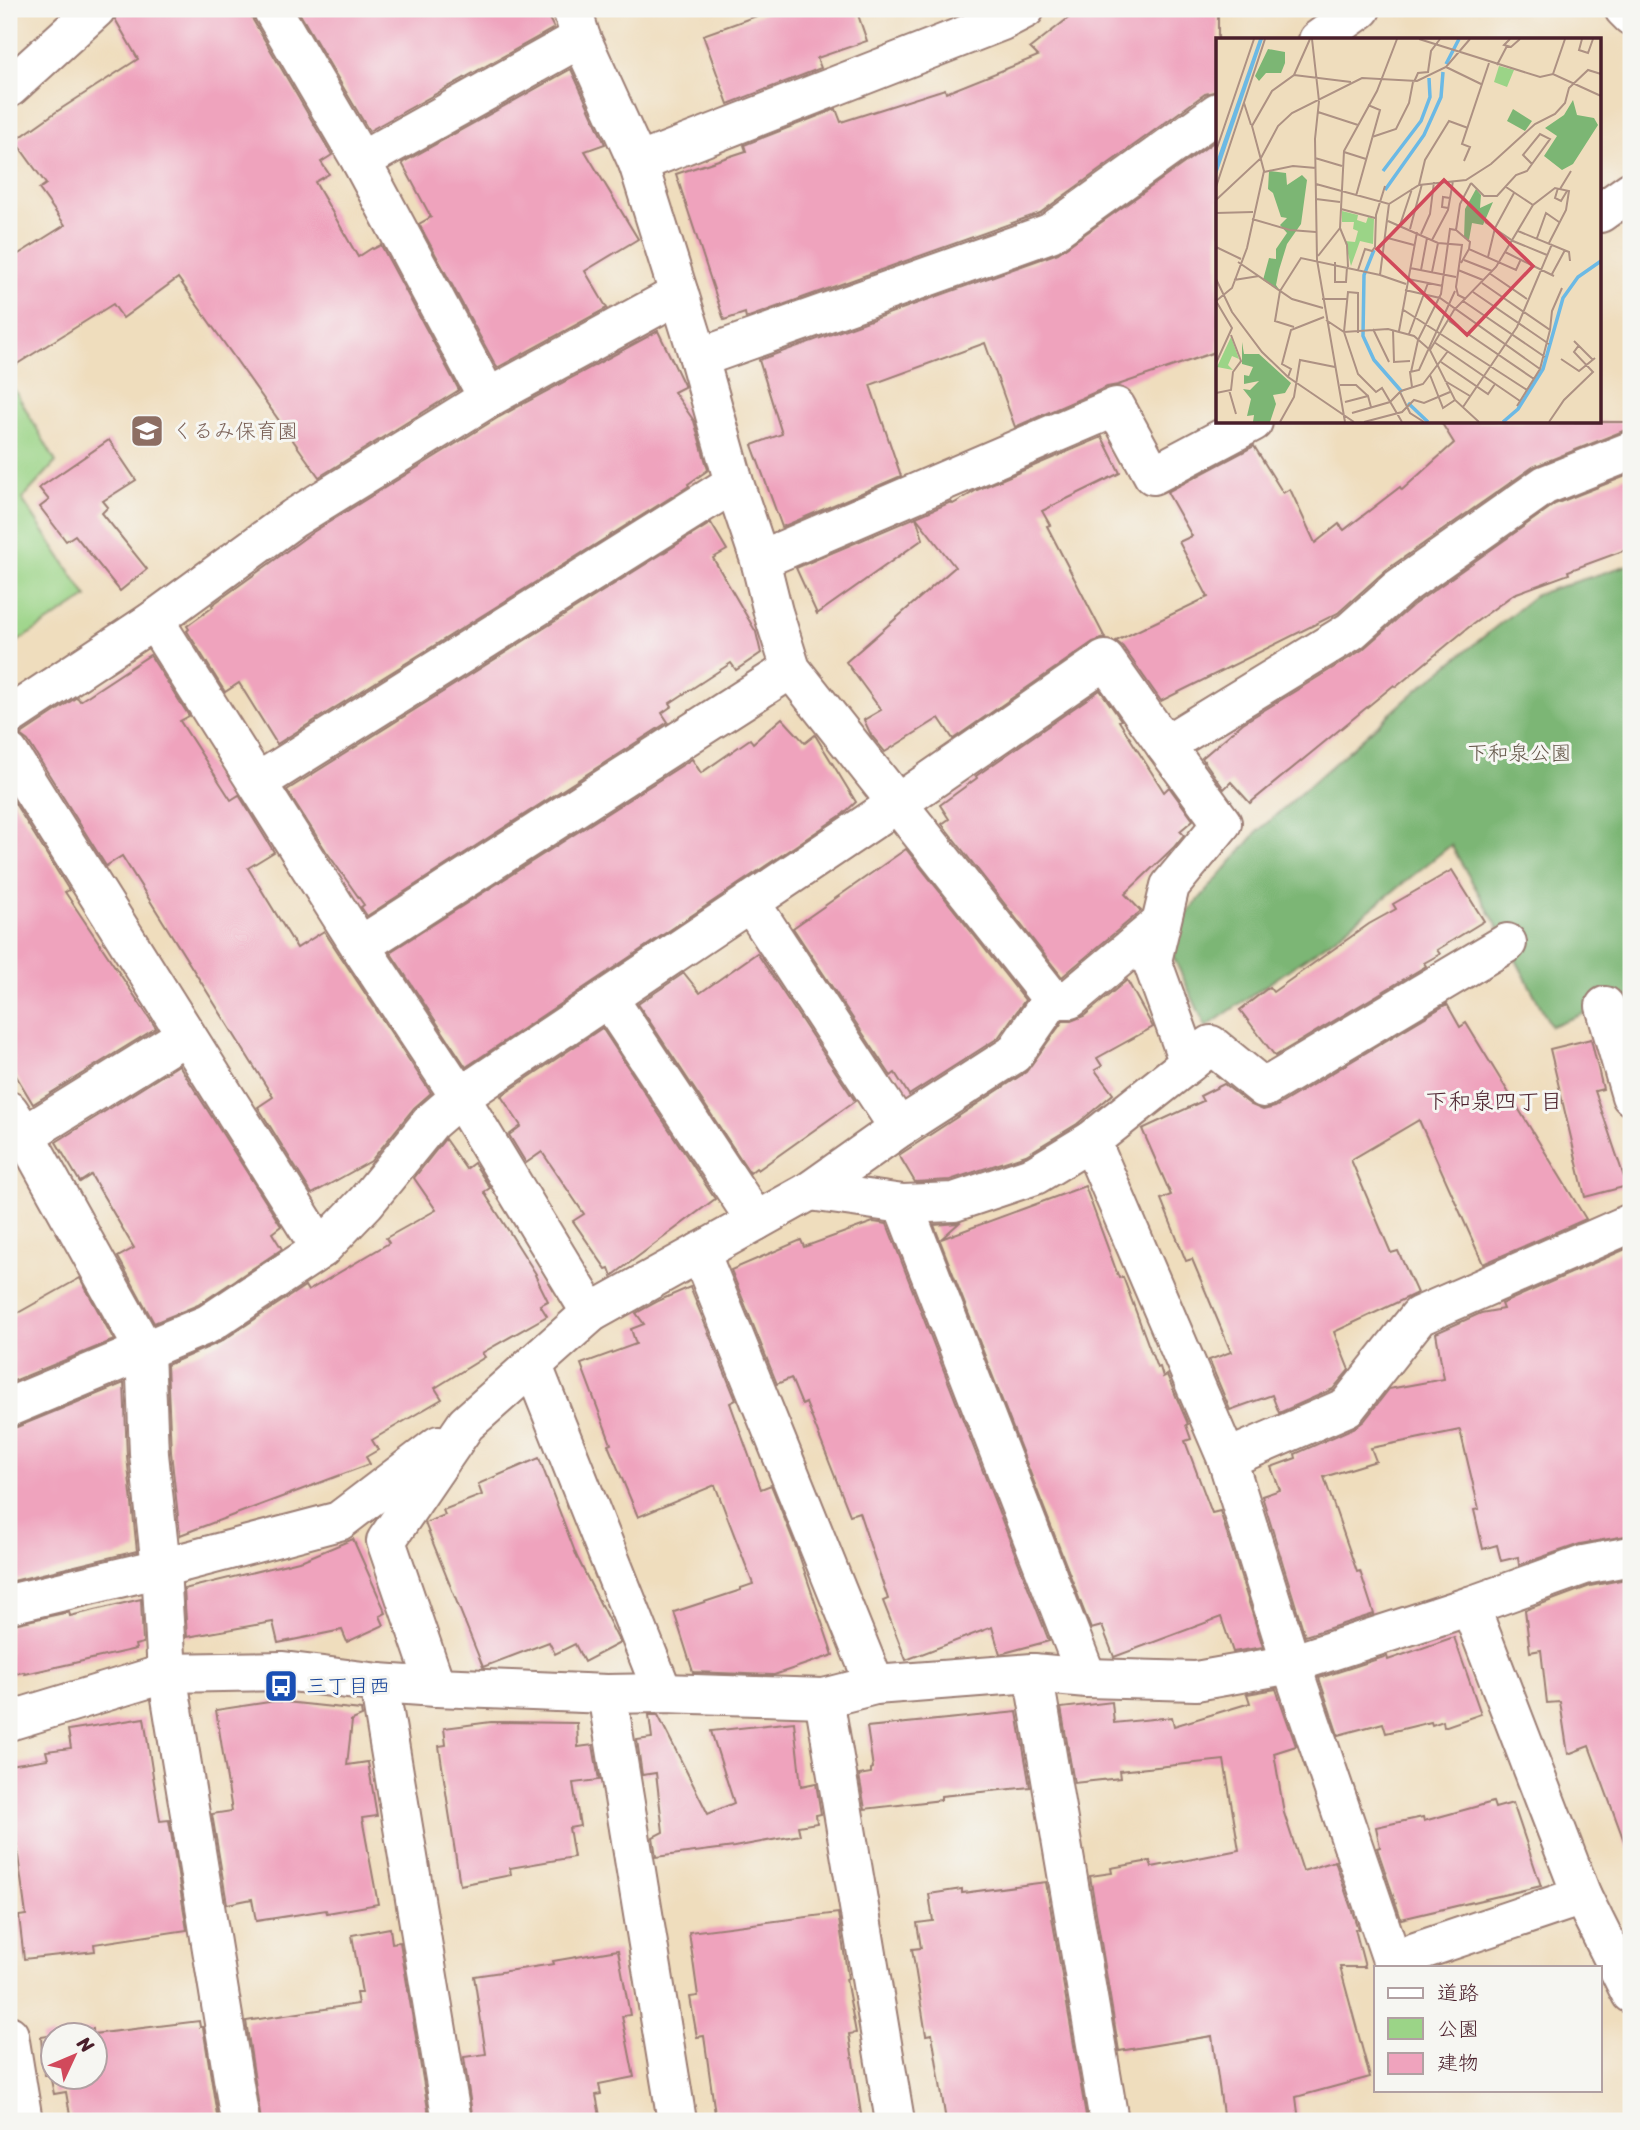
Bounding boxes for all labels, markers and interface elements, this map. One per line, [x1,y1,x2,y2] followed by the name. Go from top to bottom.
[1216,38,1602,424] inset map
[128,412,166,450] school or university icon: くるみ保育園
[172,412,298,450] place label: くるみ保育園
[1467,734,1572,772] park label: 下和泉公園
[1425,1081,1563,1122] district label: 下和泉四丁目
[262,1667,300,1705] bus stop icon: 三丁目西
[306,1667,390,1705] place label: 三丁目西
[1374,1966,1602,2092] legend
[1437,1974,1479,2012] text: 道路
[1437,2010,1479,2048] text: 公園
[38,2022,108,2092] north arrow
[69,2028,103,2061] text: N
[1437,2044,1479,2082] text: 建物

